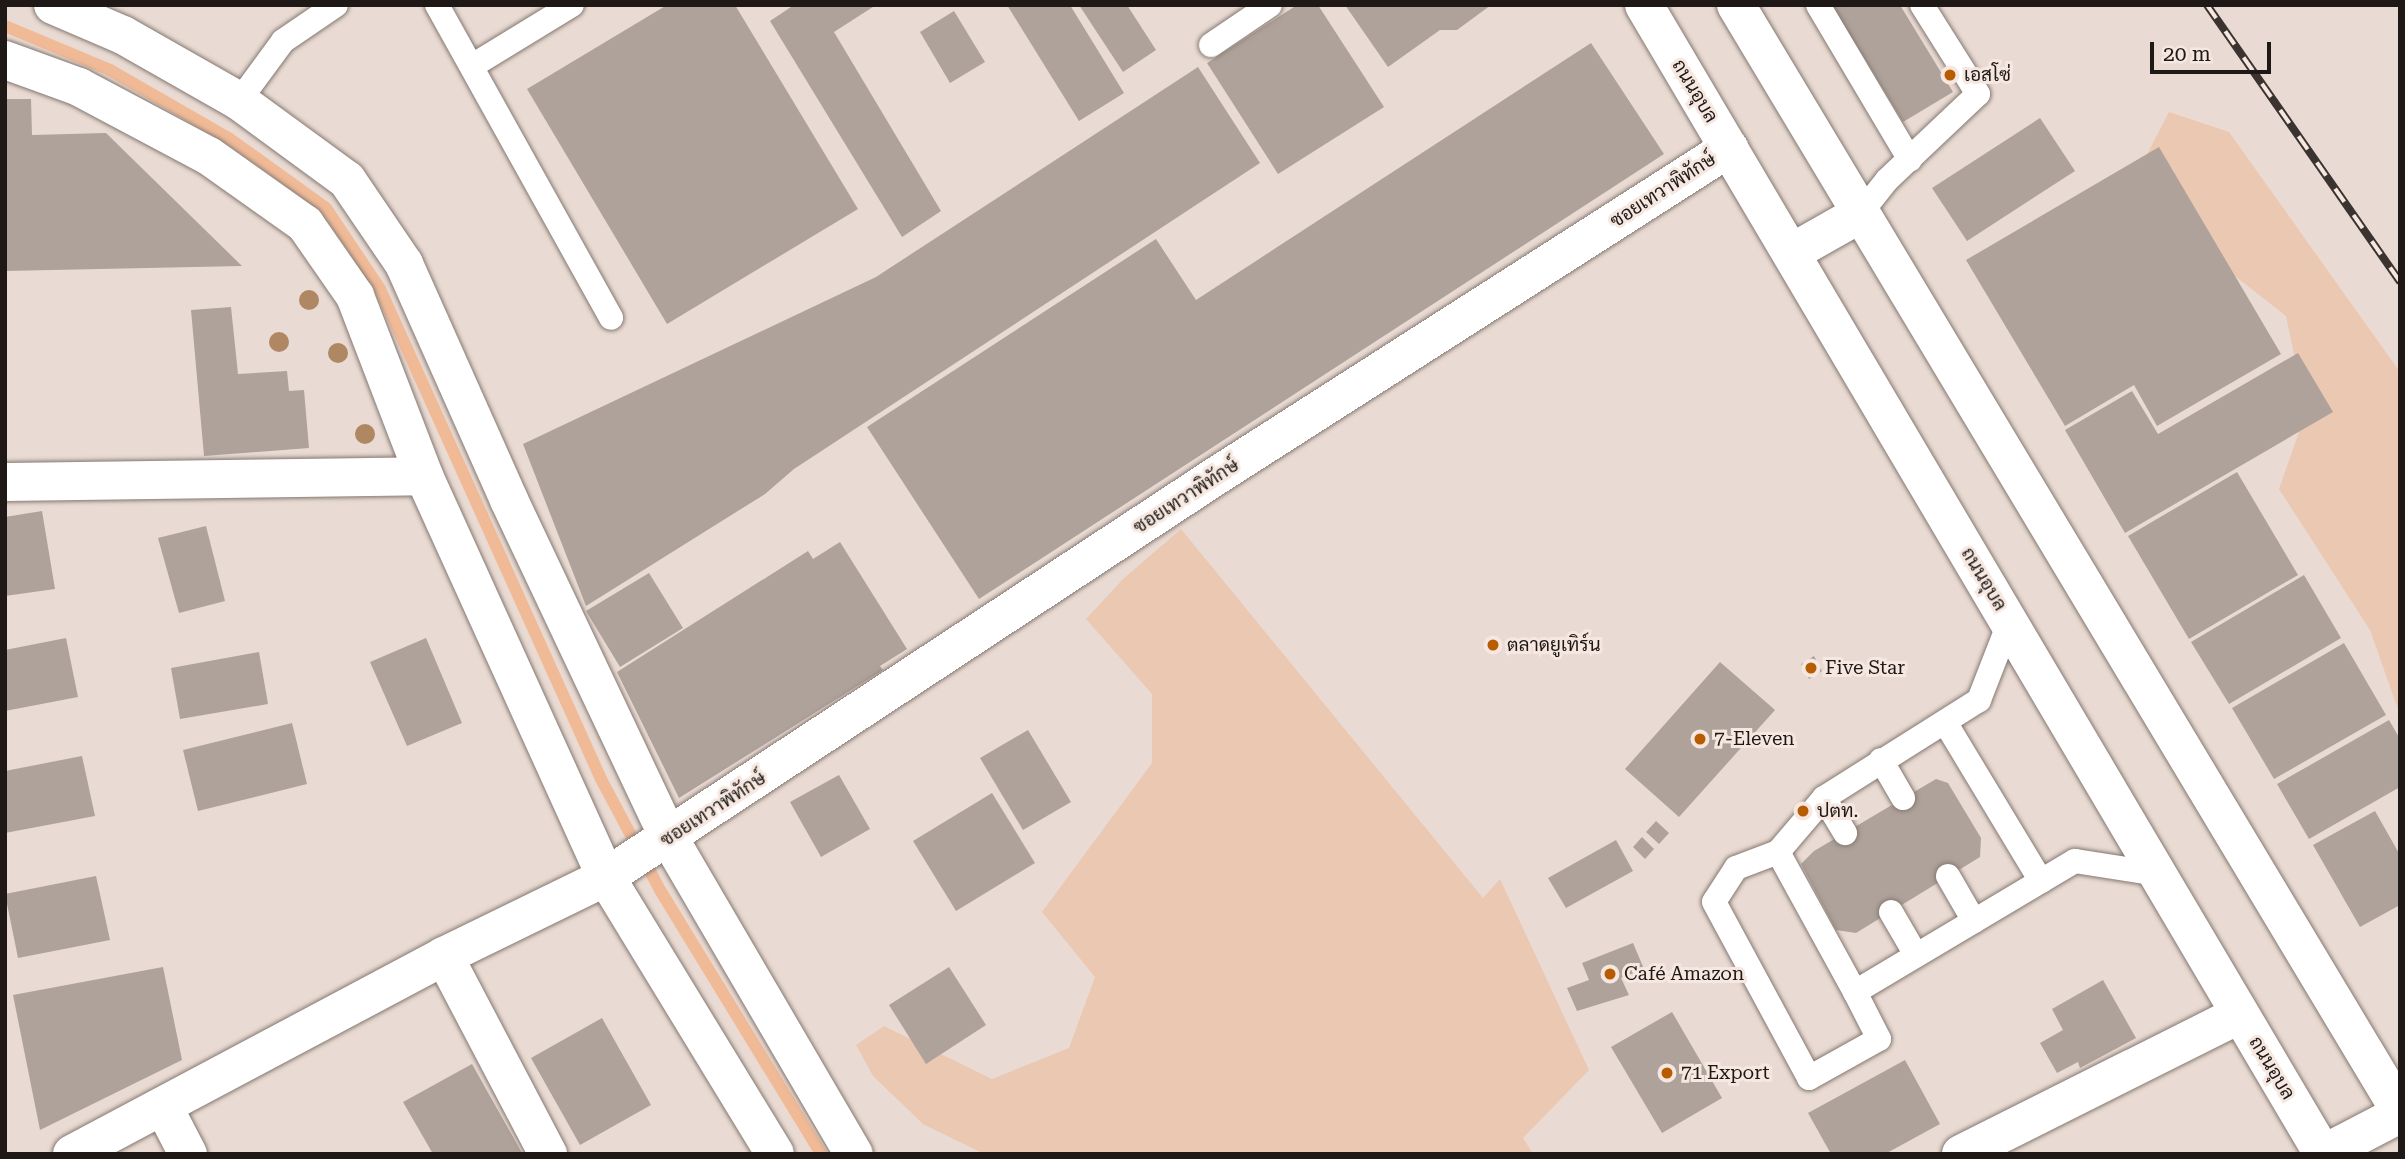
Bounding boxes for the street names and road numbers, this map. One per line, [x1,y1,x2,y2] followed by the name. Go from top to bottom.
[1667,55,1723,127] street label: ถนนอุบล
[1606,147,1720,233] street label: ซอยเทวาพิทักษ์
[1129,453,1243,539] street label: ซอยเทวาพิทักษ์
[1956,543,2012,615] street label: ถนนอุบล
[656,766,770,852] street label: ซอยเทวาพิทักษ์
[2244,1032,2300,1104] street label: ถนนอุบล

